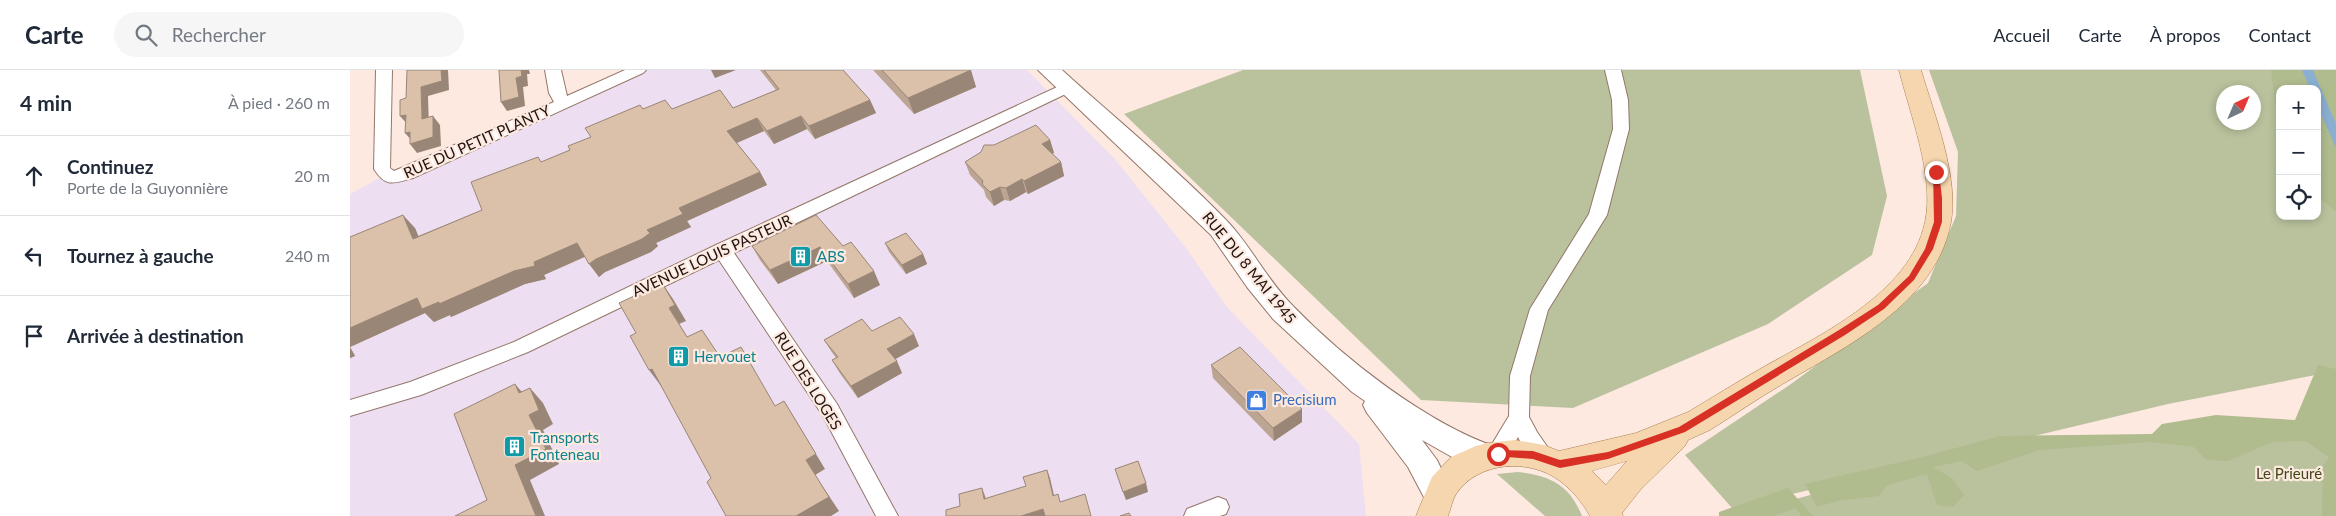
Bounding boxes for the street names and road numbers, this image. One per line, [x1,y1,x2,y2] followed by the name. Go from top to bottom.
[400,100,553,182] street label: RUE DU PETIT PLANTY
[1199,208,1300,327] street label: RUE DU 8 MAI 1945
[629,210,795,300] street label: AVENUE LOUIS PASTEUR
[772,328,846,433] street label: RUE DES LOGES

